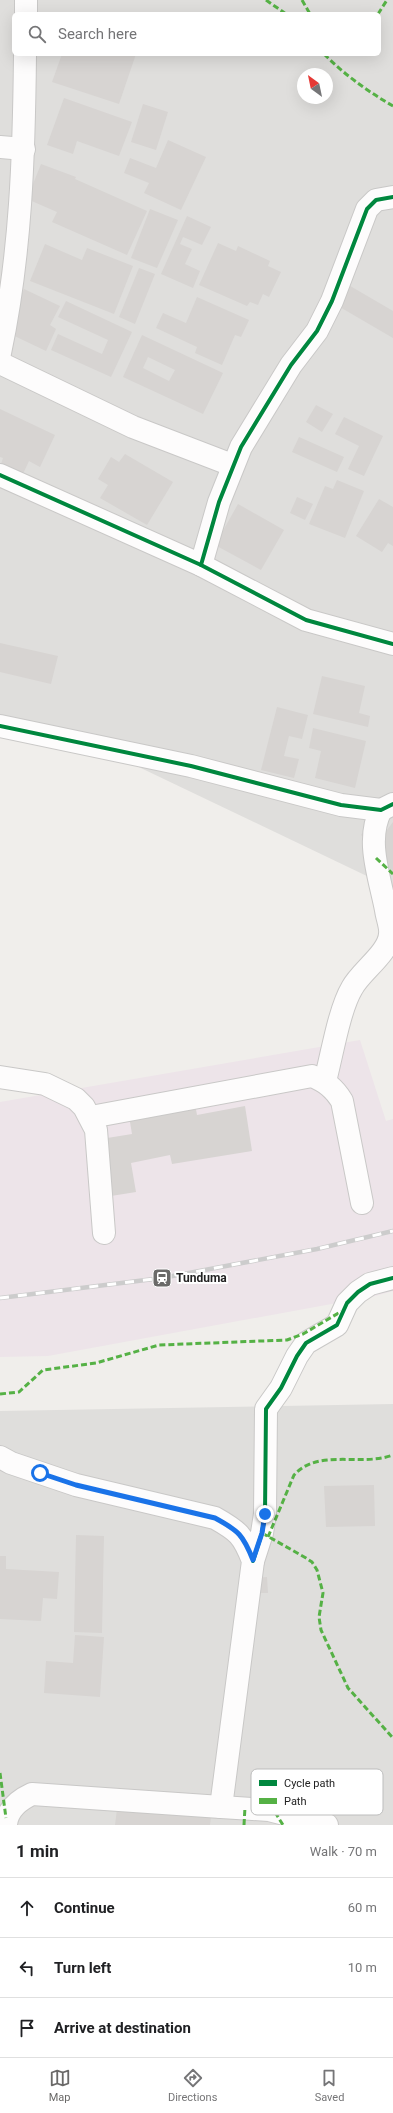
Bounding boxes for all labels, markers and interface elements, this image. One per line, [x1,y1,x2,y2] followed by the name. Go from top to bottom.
[12,12,381,56] search box
[26,23,48,45] icon: search
[58,25,137,43] text: Search here
[297,68,333,104] north arrow
[151,1267,173,1289] station icon: Tunduma
[176,1271,227,1285] place label: Tunduma
[31,1464,49,1482] route start
[256,1505,274,1523] route end
[251,1769,383,1815] legend
[284,1777,335,1790] text: Cycle path
[284,1795,307,1808] text: Path
[16,1841,59,1861] text: 1 min
[310,1844,377,1859] text: Walk · 70 m
[16,1897,38,1919] icon: ahead
[54,1899,115,1917] text: Continue
[348,1900,377,1915] text: 60 m
[16,1957,38,1979] icon: left
[54,1959,111,1977] text: Turn left
[348,1960,377,1975] text: 10 m
[16,2017,38,2039] icon: arrive
[54,2019,191,2037] text: Arrive at destination
[49,2067,71,2104] tab: Map
[168,2067,217,2104] tab: Directions
[315,2067,344,2104] tab: Saved

